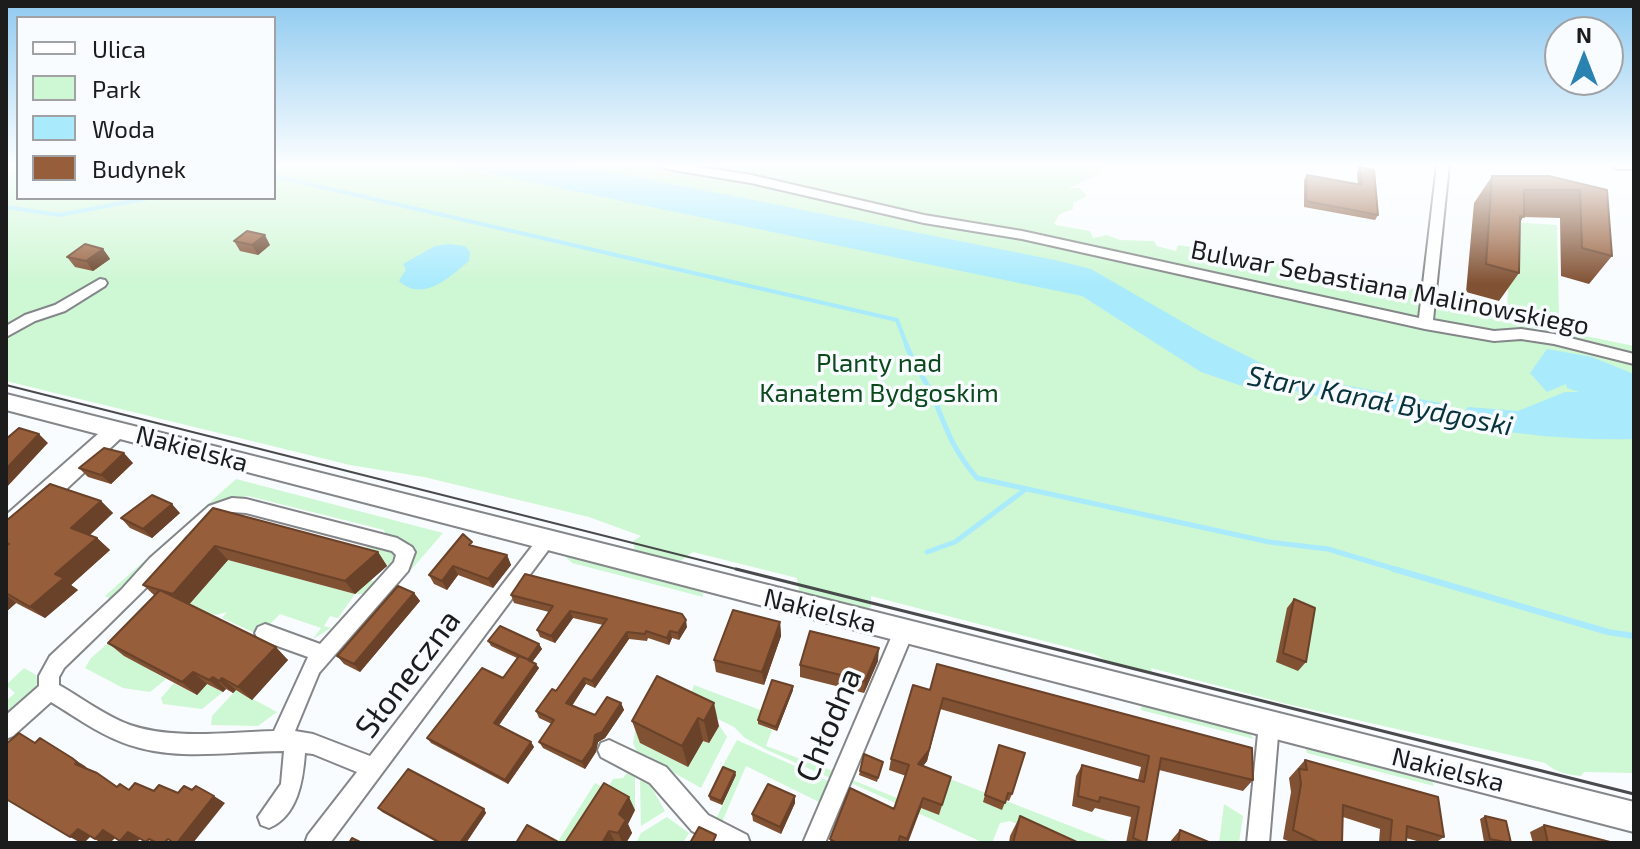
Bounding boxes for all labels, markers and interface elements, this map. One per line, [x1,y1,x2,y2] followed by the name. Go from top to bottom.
[16,16,276,200] legend
[1544,16,1624,96] north arrow
[1576,21,1592,47] text: N
[92,34,146,63] text: Ulica
[92,74,141,103] text: Park
[92,114,155,143] text: Woda
[92,154,186,183] text: Budynek
[1188,234,1592,342] street label: Bulwar Sebastiana Malinowskiego
[759,347,999,408] park label: Planty nad Kanałem Bydgoskim
[1244,359,1516,443] water label: Stary Kanał Bydgoski
[133,419,251,479] street label: Nakielska
[761,582,879,640] street label: Nakielska
[347,602,469,746] street label: Słoneczna
[788,662,870,788] street label: Chłodna
[1389,741,1507,799] street label: Nakielska

